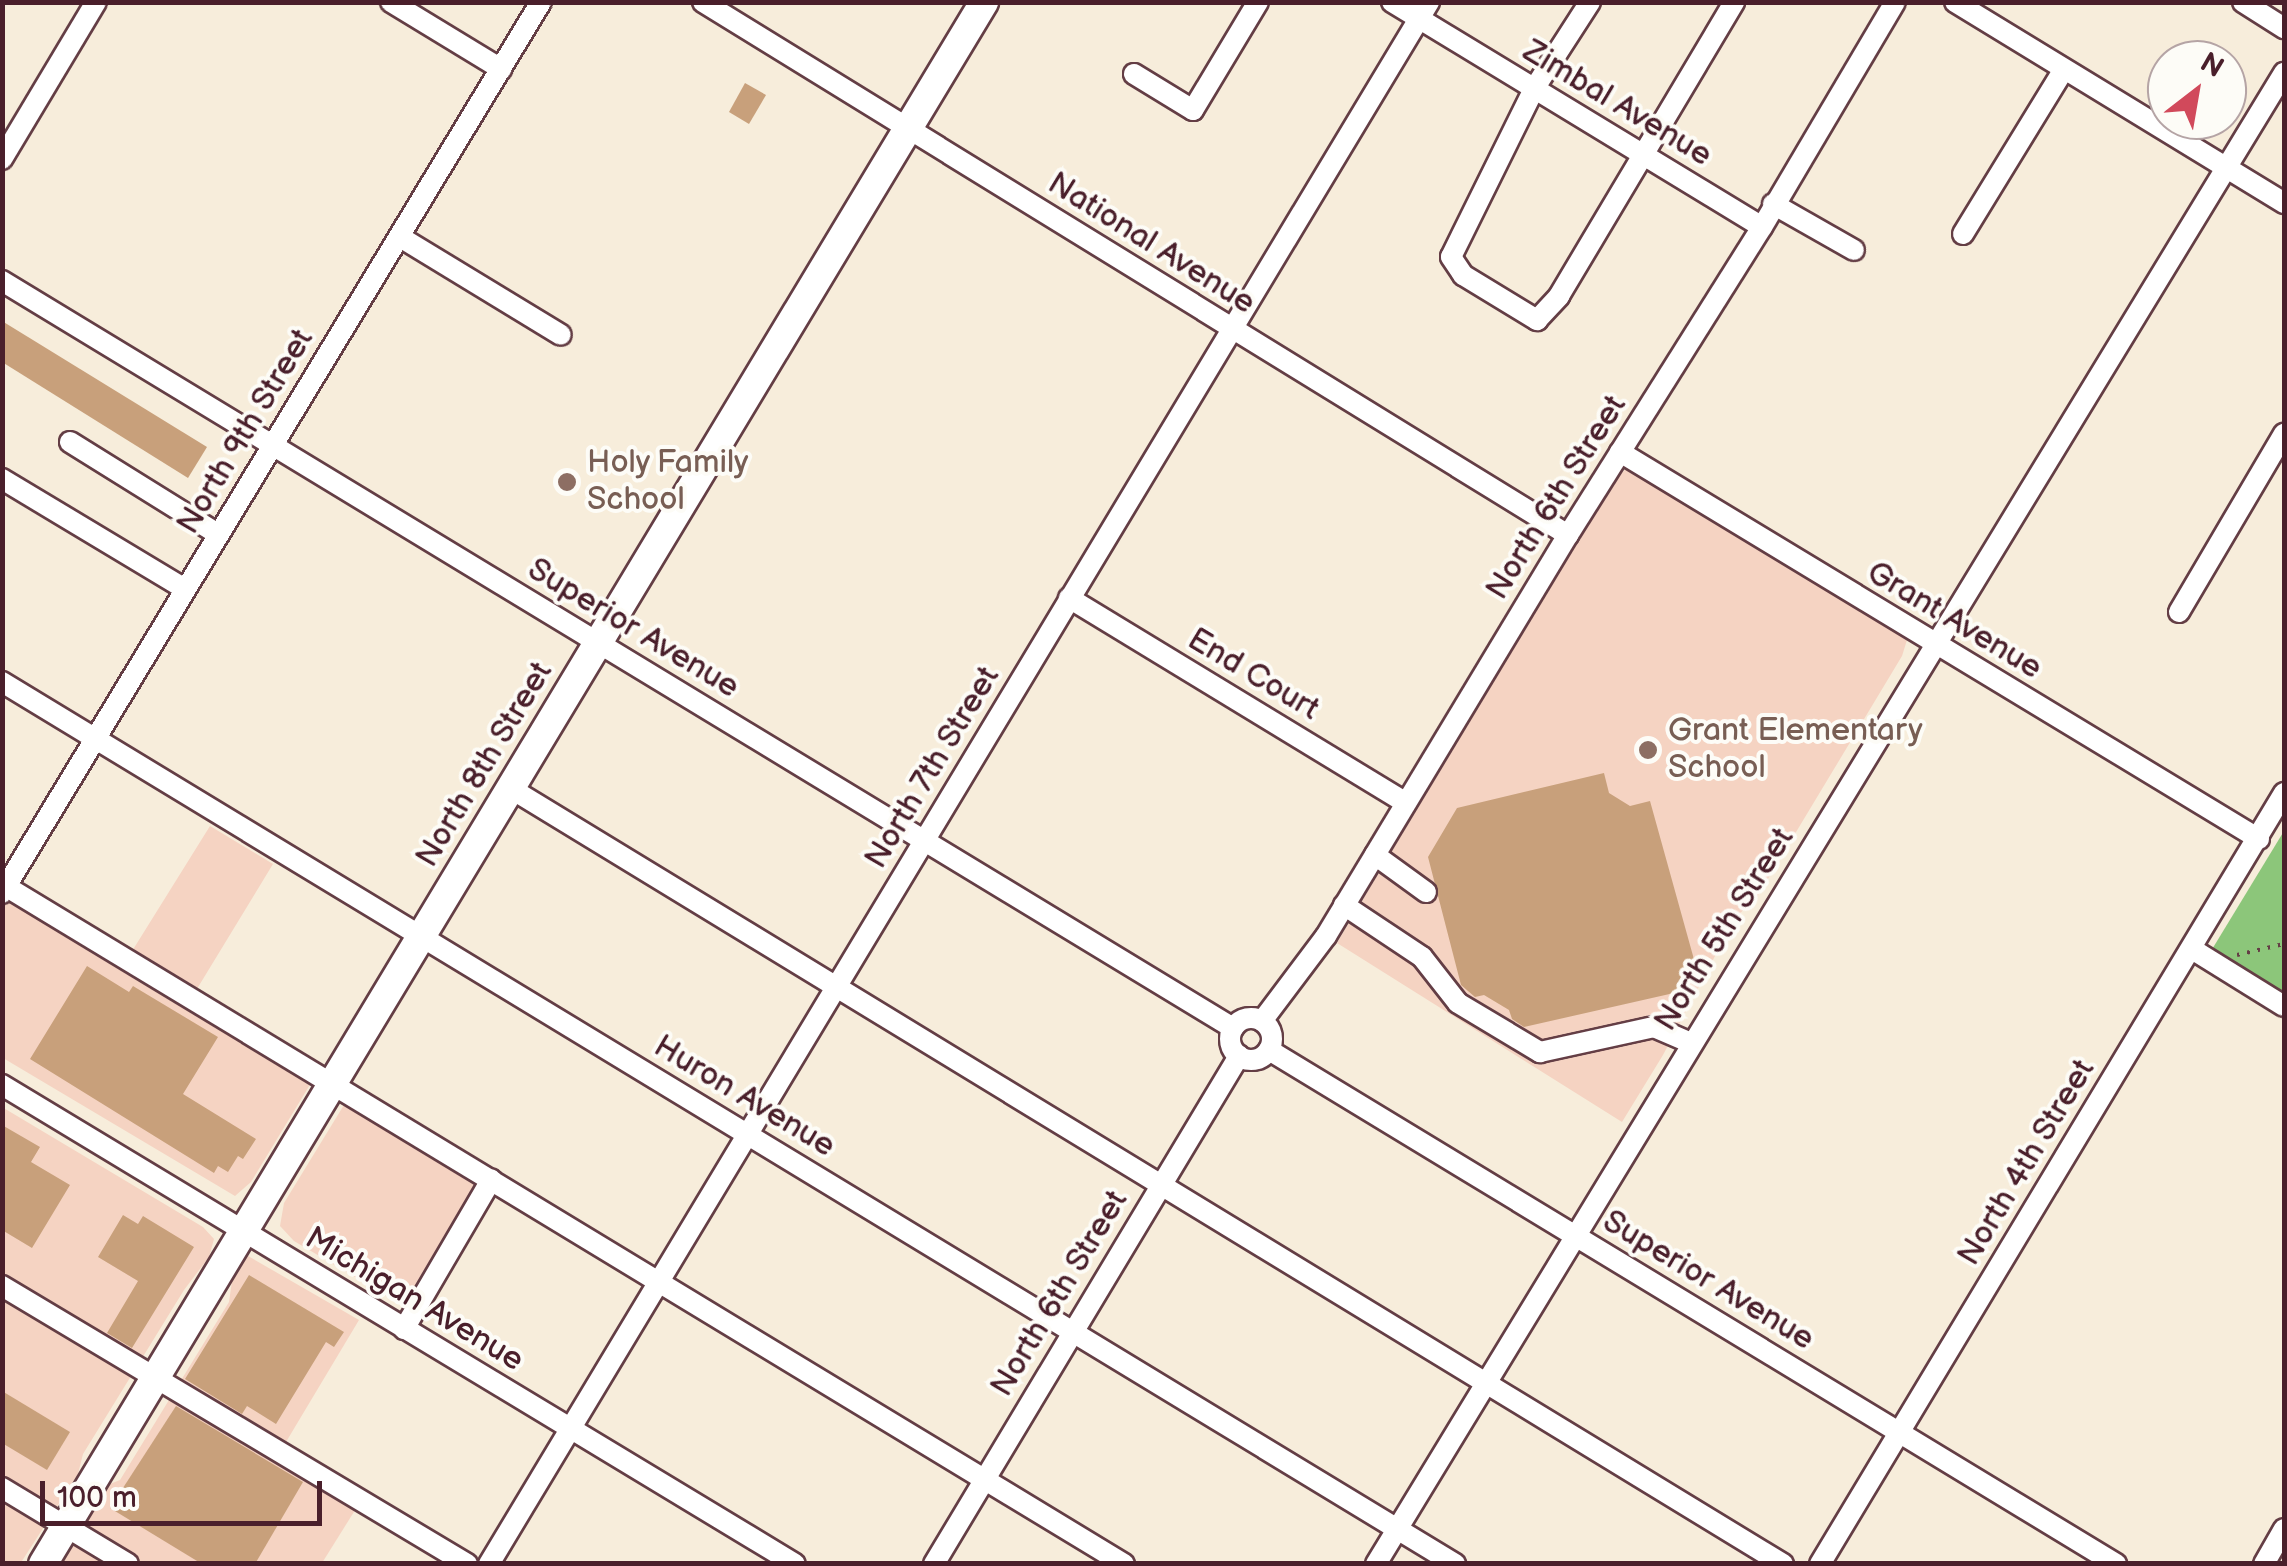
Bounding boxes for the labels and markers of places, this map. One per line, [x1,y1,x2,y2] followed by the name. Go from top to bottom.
[587,445,751,520] place label: Holy Family School
[556,471,578,493] marker: Holy Family School
[1668,713,1923,788] place label: Grant Elementary School
[1637,739,1659,761] marker: Grant Elementary School

